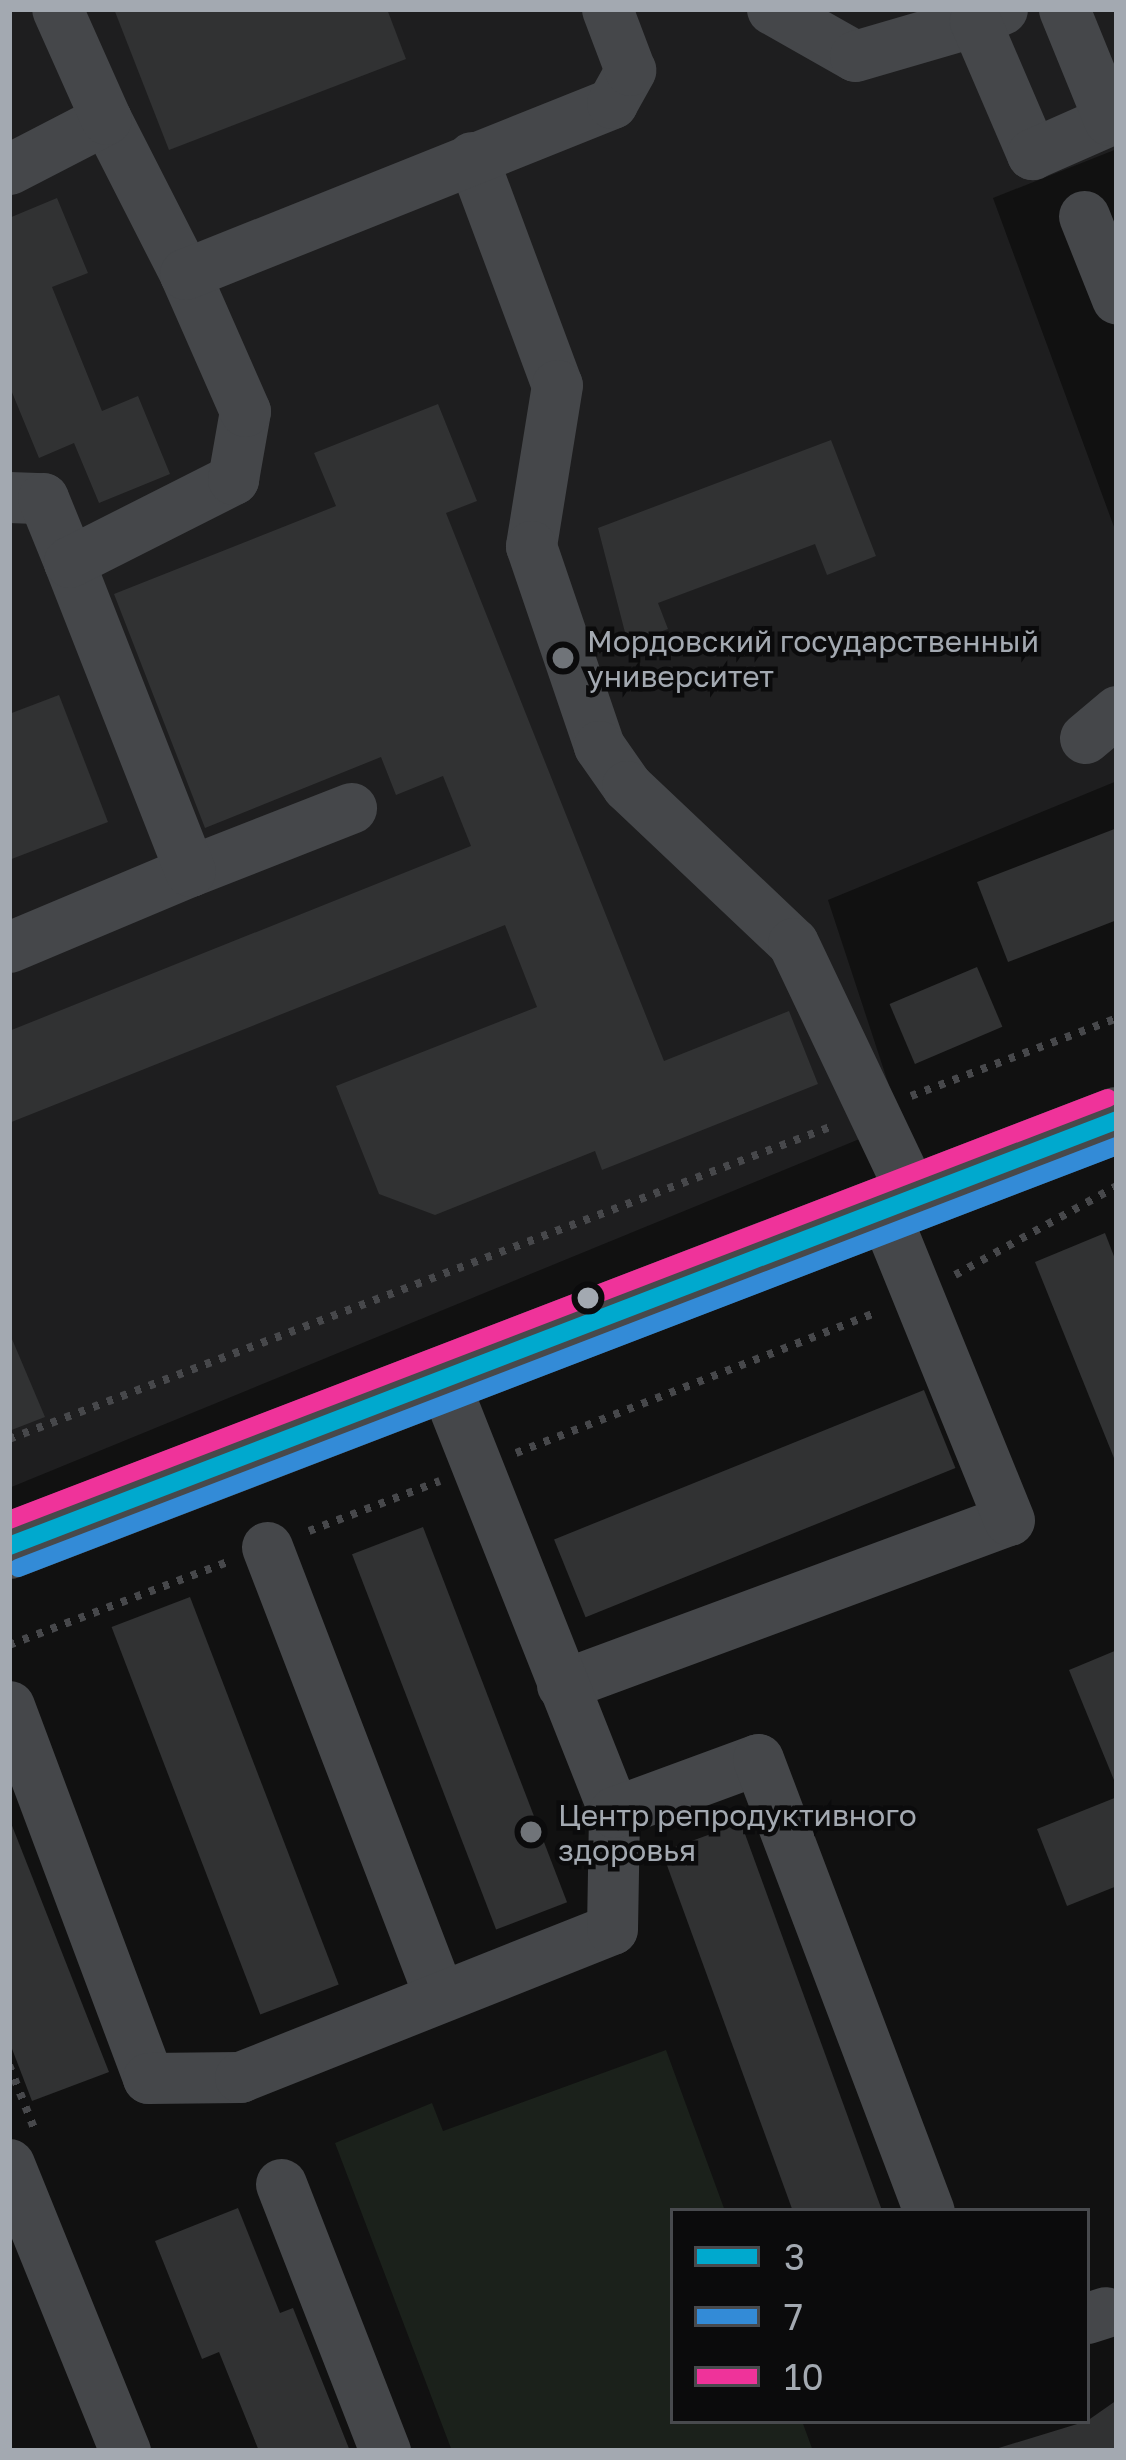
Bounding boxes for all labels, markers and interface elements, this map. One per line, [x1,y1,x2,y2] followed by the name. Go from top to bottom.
[587,623,1039,694] place label: Мордовский государственный университет
[550,645,576,671] marker: Мордовский государственный университет
[577,1287,599,1309] unlabelled marker
[558,1797,917,1868] place label: Центр репродуктивного здоровья
[515,1816,547,1848] marker: Центр репродуктивного здоровья
[670,2208,1090,2424] legend
[784,2235,805,2278] text: 3
[784,2295,803,2338] text: 7
[784,2355,824,2398] text: 10

